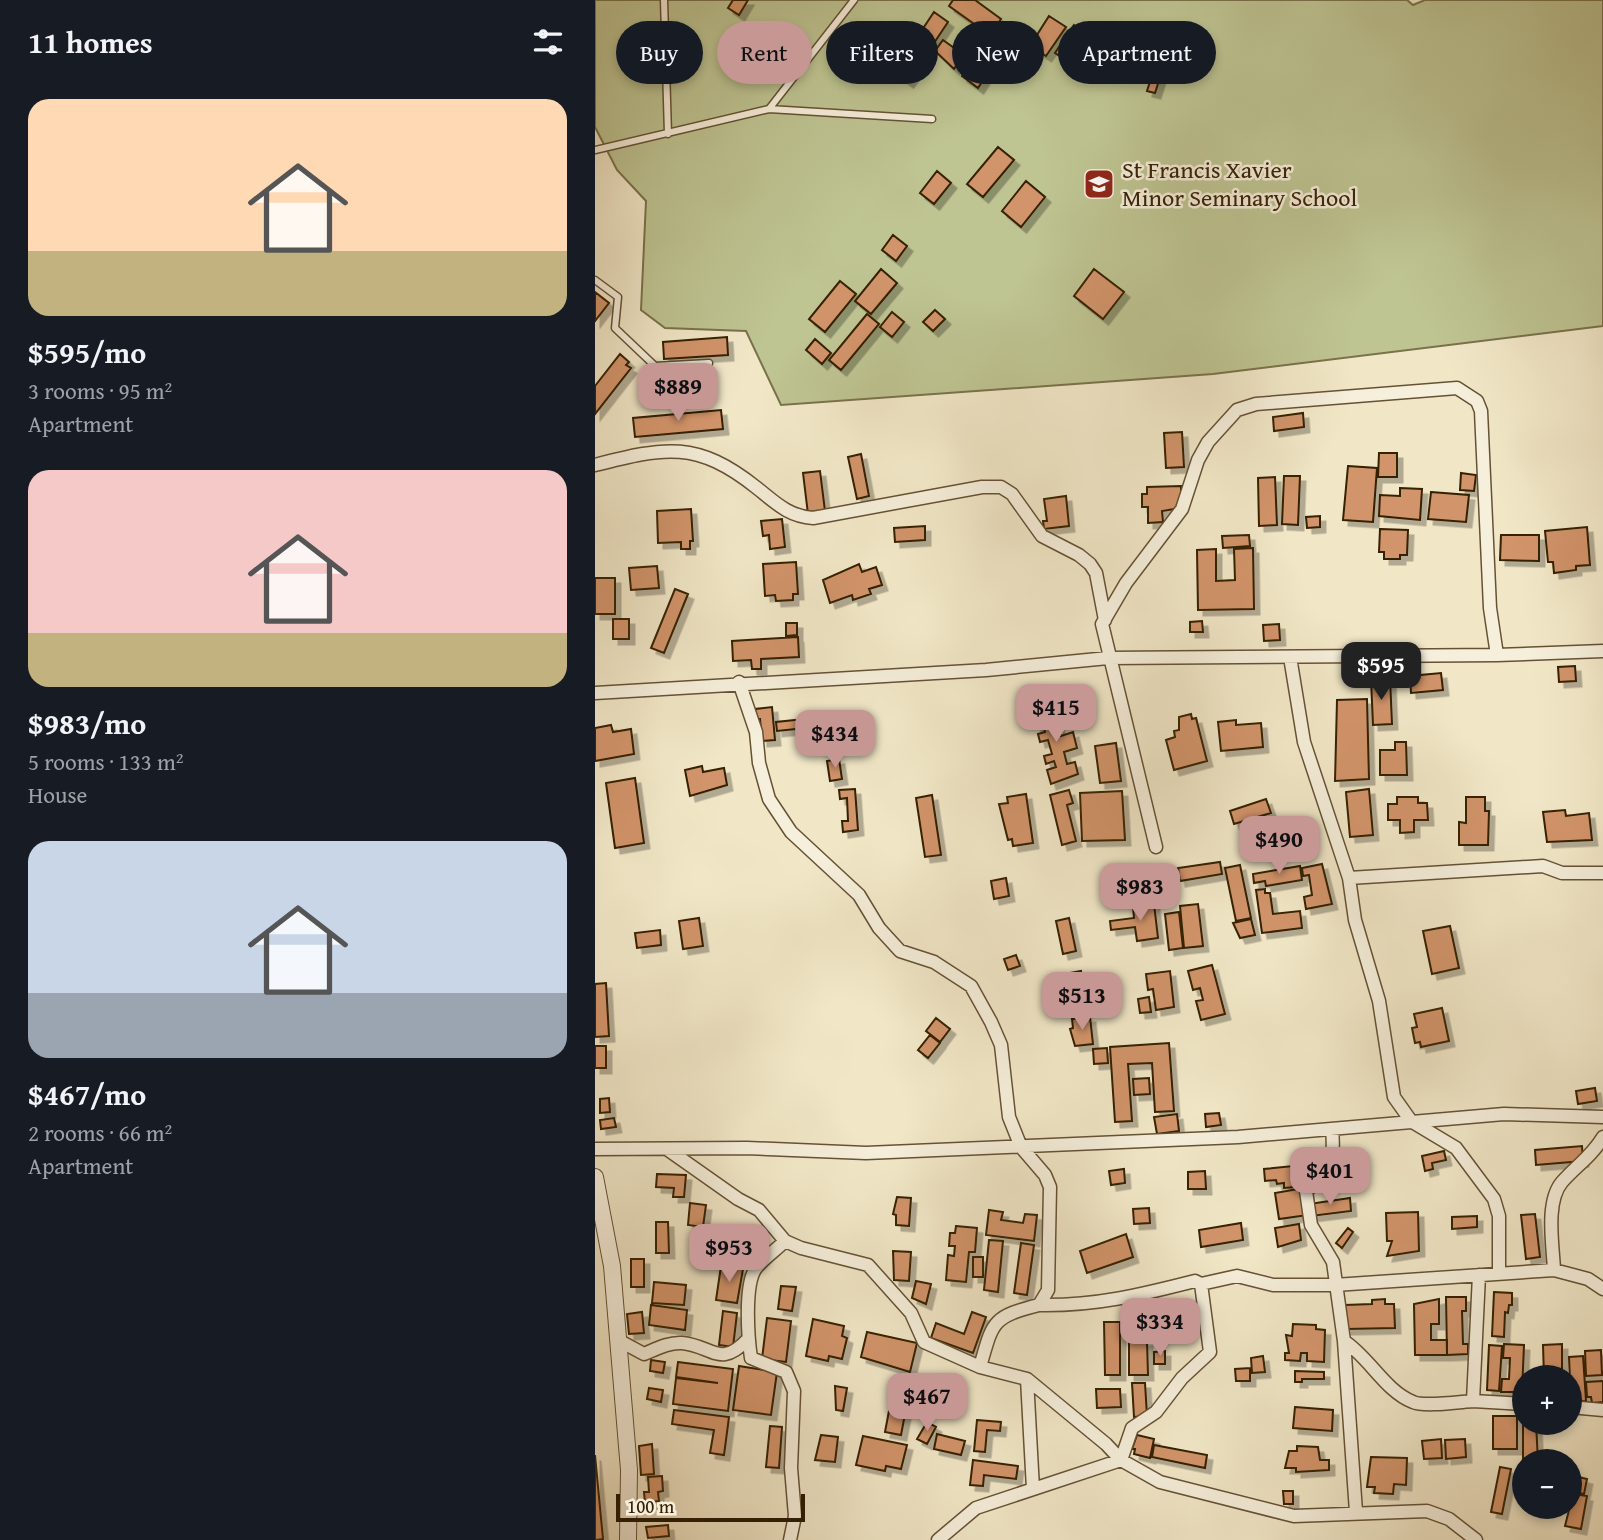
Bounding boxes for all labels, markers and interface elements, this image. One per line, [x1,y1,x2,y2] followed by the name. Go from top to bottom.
[28,20,153,64] text: 11 homes
[616,21,703,84] chip: Buy
[717,21,812,84] chip: Rent
[826,21,938,84] chip: Filters
[952,21,1044,84] chip: New
[1058,21,1216,84] chip: Apartment
[529,23,567,61] icon: filters
[235,145,361,271] icon: home
[1122,152,1358,215] place label: St Francis Xavier Minor Seminary School
[1082,167,1116,201] school or university icon: St Francis Xavier Minor Seminary School
[28,330,146,374] text: $595/mo
[637,364,719,423] pin: $889
[654,369,702,402] text: $889
[28,374,172,407] text: 3 rooms · 95 m²
[28,407,133,440] text: Apartment
[235,516,361,642] icon: home
[1340,642,1422,702] pin: $595
[1357,648,1405,681] text: $595
[1015,684,1097,744] pin: $415
[1032,690,1080,723] text: $415
[28,701,146,745] text: $983/mo
[794,710,876,770] pin: $434
[811,716,859,749] text: $434
[28,745,183,778] text: 5 rooms · 133 m²
[28,778,87,811] text: House
[1238,816,1320,876] pin: $490
[1255,822,1303,855] text: $490
[1099,864,1181,923] pin: $983
[1116,869,1164,902] text: $983
[235,887,361,1013] icon: home
[1041,972,1123,1032] pin: $513
[1058,978,1106,1011] text: $513
[28,1072,146,1116] text: $467/mo
[28,1116,172,1149] text: 2 rooms · 66 m²
[1289,1148,1371,1207] pin: $401
[28,1149,133,1182] text: Apartment
[1306,1153,1354,1186] text: $401
[688,1224,770,1284] pin: $953
[705,1230,753,1263] text: $953
[1119,1298,1201,1358] pin: $334
[1136,1304,1184,1337] text: $334
[1512,1365,1582,1519] map controls
[1512,1365,1582,1435] button: +
[886,1374,968,1433] pin: $467
[903,1379,951,1412] text: $467
[1512,1449,1582,1519] button: −
[616,1491,805,1523] scale bar
[627,1492,674,1520] text: 100 m

